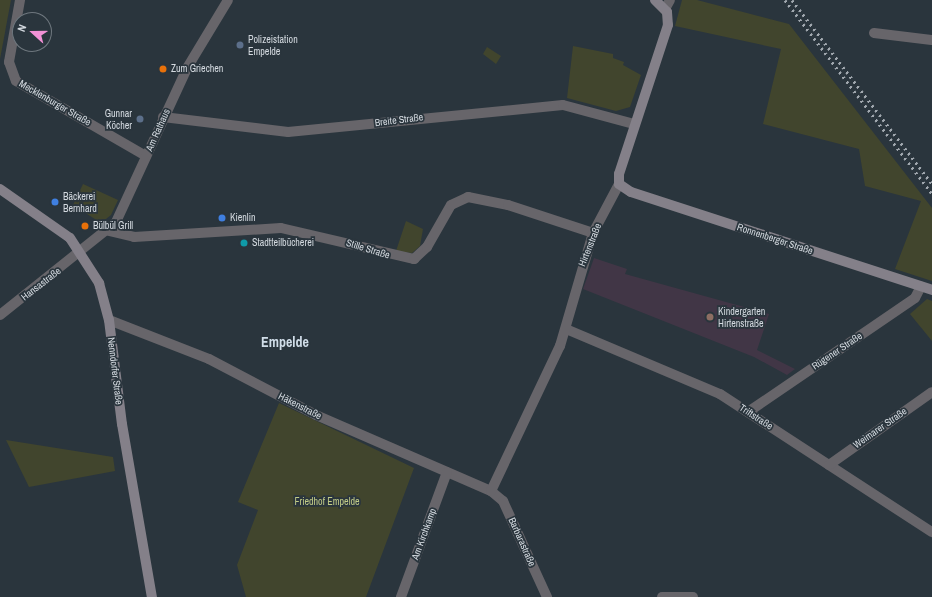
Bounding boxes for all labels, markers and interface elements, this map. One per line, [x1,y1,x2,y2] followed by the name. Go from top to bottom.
[12,12,52,52] north arrow
[14,23,29,34] text: N
[248,33,298,56] place label: Polizeistation Empelde
[235,40,245,50] marker: Polizeistation Empelde
[171,63,223,75] place label: Zum Griechen
[158,64,168,74] marker: Zum Griechen
[17,78,93,128] street label: Mecklenburger Straße
[105,107,132,130] place label: Gunnar Köcher
[143,107,173,153] street label: Am Rathaus
[374,111,424,129] street label: Breite Straße
[135,114,145,124] marker: Gunnar Köcher
[63,190,97,214] place label: Bäckerei Bernhard
[50,197,60,207] marker: Bäckerei Bernhard
[230,212,256,224] place label: Kienlin
[217,213,227,223] marker: Kienlin
[93,220,133,232] place label: Bülbül Grill
[80,221,90,231] marker: Bülbül Grill
[735,221,815,257] street label: Ronnenberger Straße
[576,222,604,268] street label: Hirtenstraße
[252,237,314,249] place label: Stadtteilbücherei
[345,237,391,261] street label: Stille Straße
[239,238,249,248] marker: Stadtteilbücherei
[19,265,63,303] street label: Hansastraße
[718,305,765,328] place label: Kindergarten Hirtenstraße
[705,312,715,322] marker: Kindergarten Hirtenstraße
[809,330,865,372] street label: Rügener Straße
[261,334,309,350] district label: Empelde
[105,337,125,405] street label: Nenndorfer Straße
[276,390,324,422] street label: Häkenstraße
[737,402,775,432] street label: Triftstraße
[851,405,909,451] street label: Weimarer Straße
[294,496,360,508] park label: Friedhof Empelde
[409,507,439,561] street label: Am Kirchkamp
[506,516,538,568] street label: Barbarastraße

